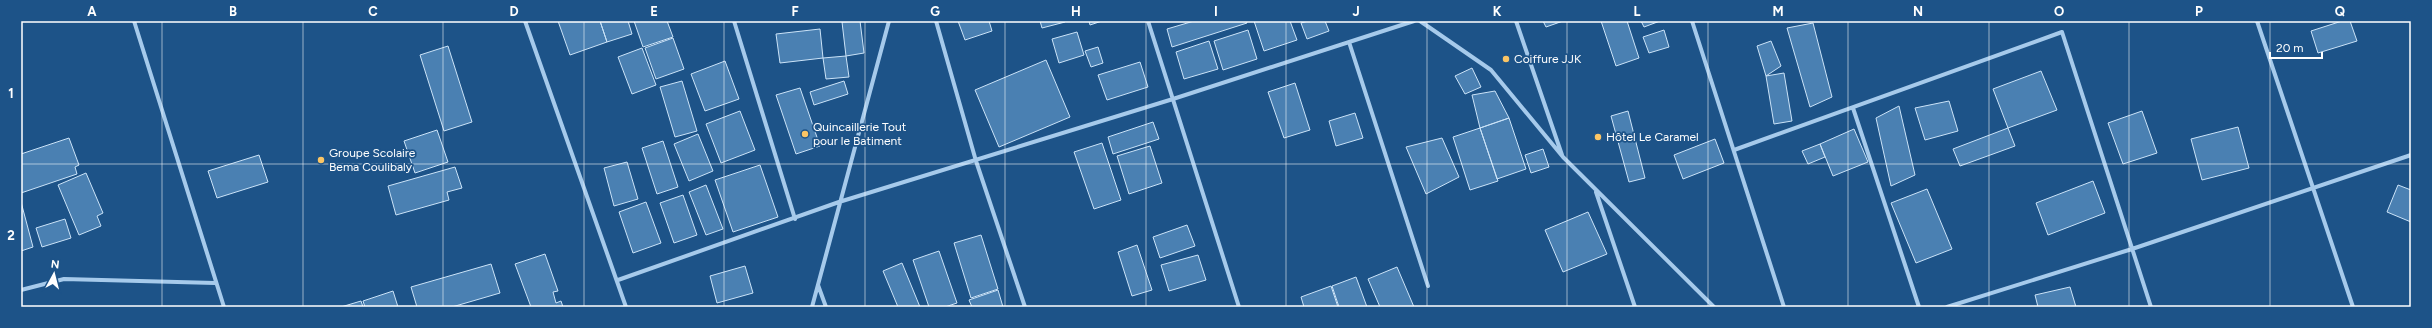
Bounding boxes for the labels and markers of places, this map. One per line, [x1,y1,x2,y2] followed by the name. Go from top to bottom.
[1514,52,1582,66] place label: Coiffure JJK
[1501,54,1511,64] marker: Coiffure JJK
[813,120,907,148] place label: Quincaillerie Tout pour le Batiment
[800,129,810,139] marker: Quincaillerie Tout pour le Batiment
[1606,130,1699,144] place label: Hôtel Le Caramel
[1593,132,1603,142] marker: Hôtel Le Caramel
[329,146,416,174] place label: Groupe Scolaire Bema Coulibaly
[316,155,326,165] marker: Groupe Scolaire Bema Coulibaly

